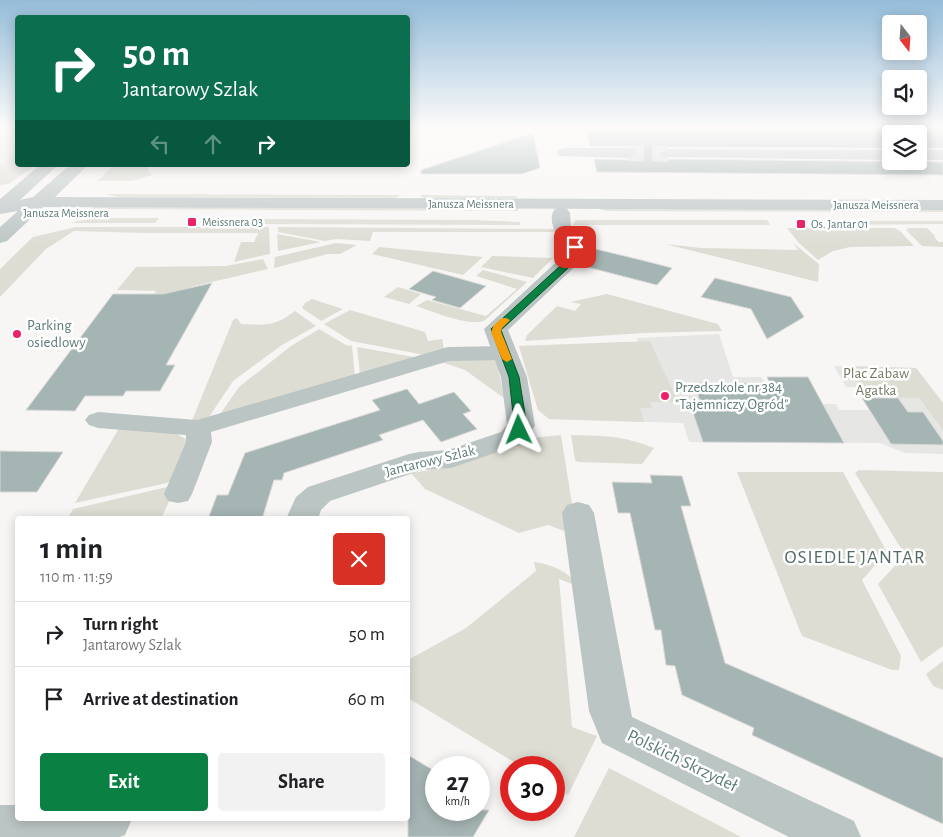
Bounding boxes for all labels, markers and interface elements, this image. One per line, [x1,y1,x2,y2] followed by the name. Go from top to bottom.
[882,15,928,60] north arrow
[882,15,927,170] map controls
[40,35,105,100] icon: right
[123,37,190,72] text: 50 m
[882,70,927,115] button: sound
[123,78,258,100] text: Jantarowy Szlak
[882,125,927,170] button: layers
[146,130,174,158] icon: left
[199,130,227,158] icon: ahead
[252,130,280,158] icon: right
[428,198,514,210] street label: Janusza Meissnera
[833,199,919,211] street label: Janusza Meissnera
[23,207,109,219] street label: Janusza Meissnera
[186,216,198,228] marker: Meissnera 03
[202,216,263,228] place label: Meissnera 03
[795,218,807,230] marker: Os. Jantar 01
[811,218,868,230] place label: Os. Jantar 01
[554,226,596,268] pin
[561,233,589,261] icon: arrive
[27,318,86,350] place label: Parking osiedlowy
[11,328,23,340] marker: Parking osiedlowy
[843,366,909,398] park label: Plac Zabaw Agatka
[675,380,788,412] place label: Przedszkole nr 384 "Tajemniczy Ogród"
[659,390,671,402] marker: Przedszkole nr 384 "Tajemniczy Ogród"
[492,403,544,455] position arrow
[383,443,477,479] street label: Jantarowy Szlak
[333,533,385,585] button: close
[40,534,103,564] text: 1 min
[784,548,926,567] district label: OSIEDLE JANTAR
[40,569,113,585] text: 110 m · 11:59
[83,615,158,634] text: Turn right
[40,620,68,648] icon: right
[349,625,385,644] text: 50 m
[83,637,181,653] text: Jantarowy Szlak
[40,685,68,713] icon: arrive
[83,690,239,709] text: Arrive at destination
[348,690,385,709] text: 60 m
[624,727,740,795] street label: Polskich Skrzydeł
[40,753,208,811] button: Exit
[218,753,385,811] button: Share
[500,756,565,821] speed limit sign: 30
[446,770,469,795] text: 27
[445,795,470,807] text: km/h

